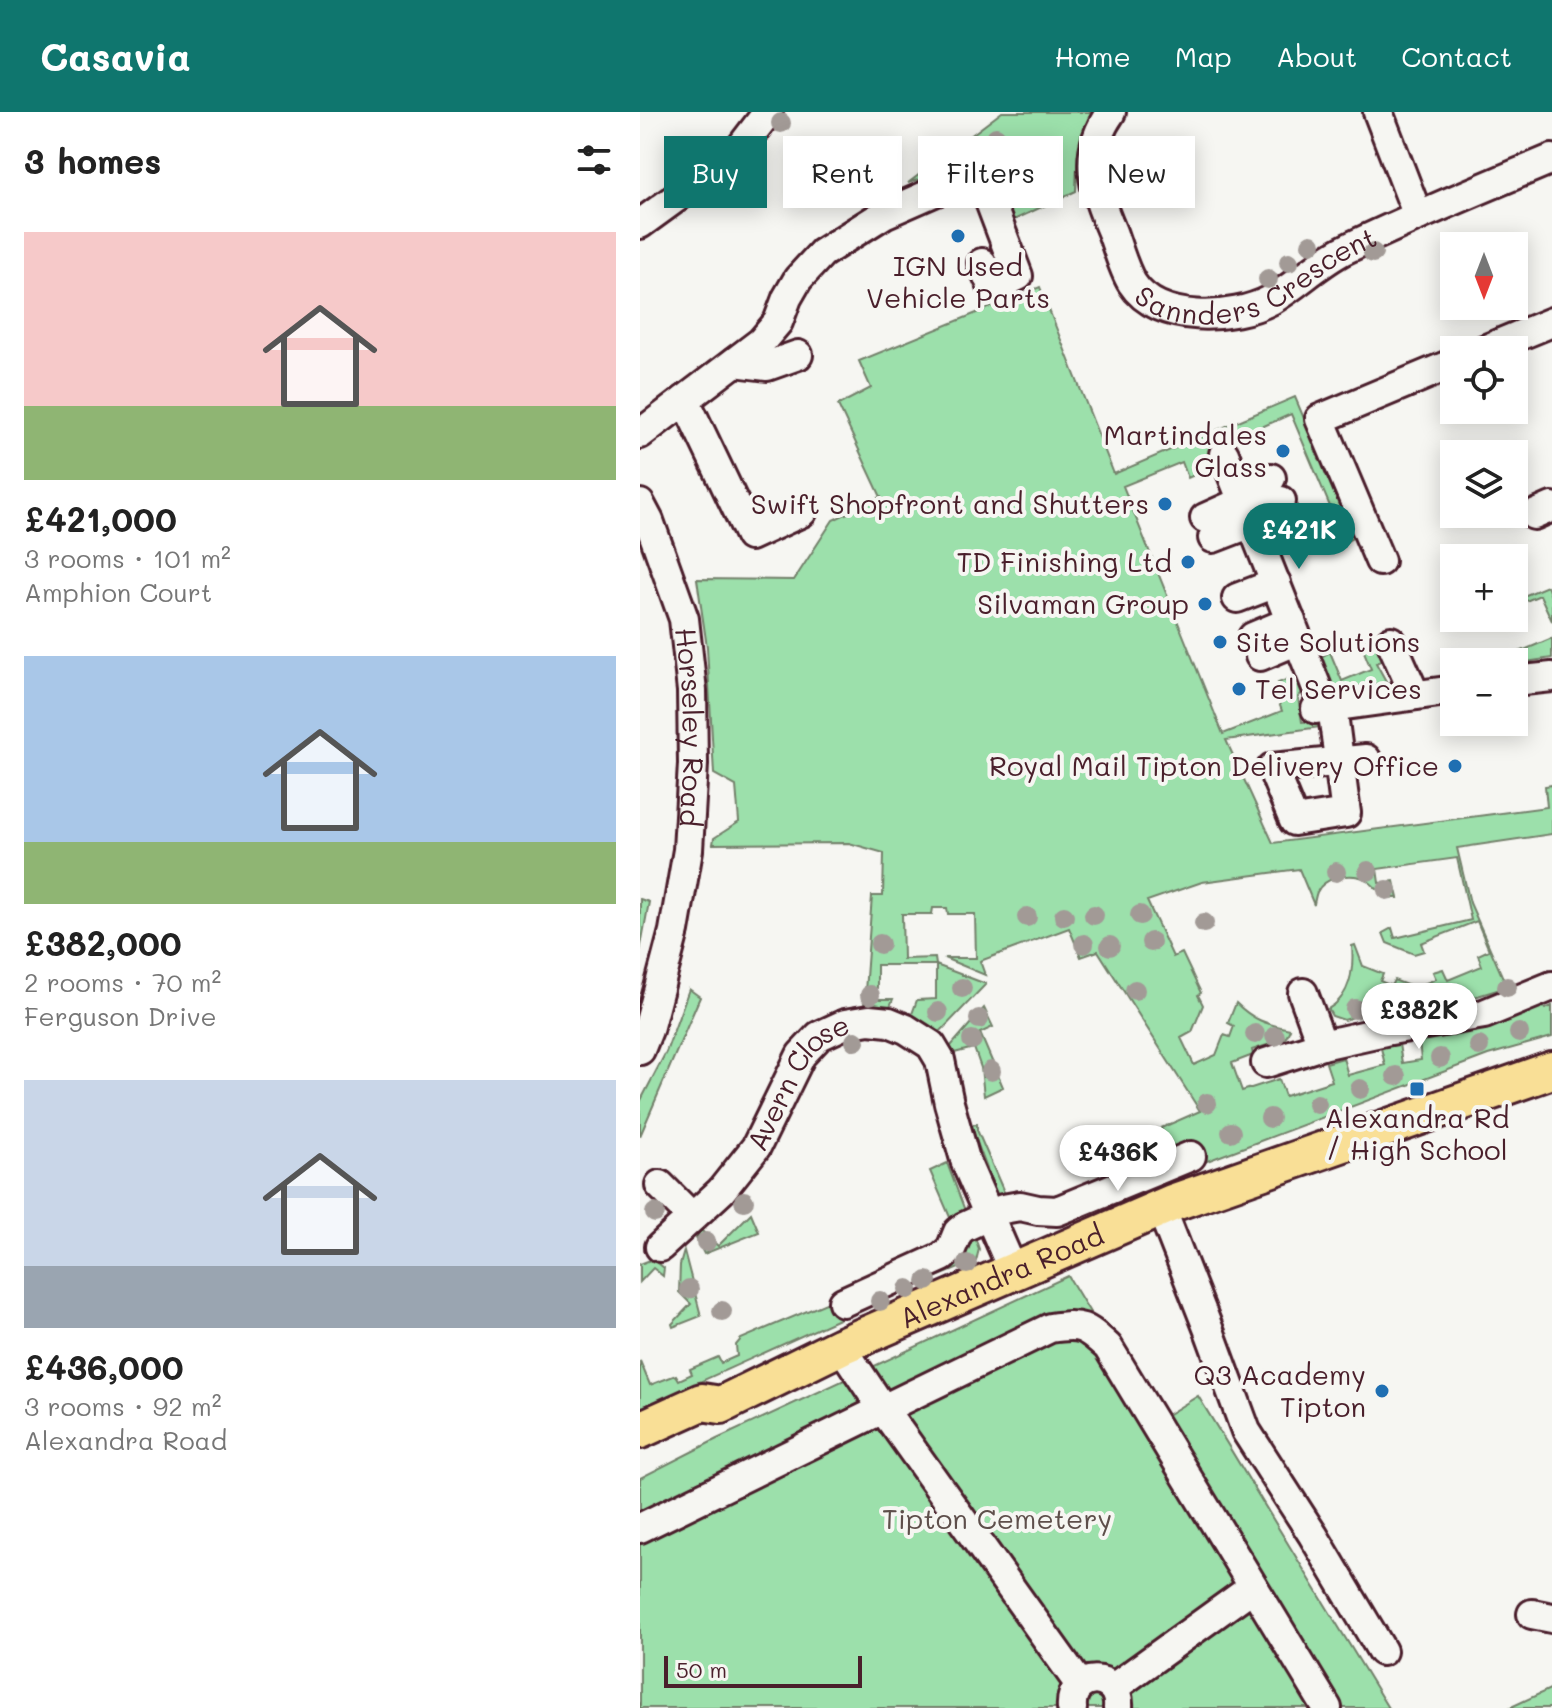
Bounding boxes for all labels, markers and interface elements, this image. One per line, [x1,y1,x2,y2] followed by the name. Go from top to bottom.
[40,31,191,81] text: Casavia
[1055,38,1131,74] text: Home
[1175,38,1232,74] text: Map
[1276,38,1357,74] text: About
[1401,38,1512,74] text: Contact
[664,136,767,208] chip: Buy
[783,136,902,208] chip: Rent
[918,136,1063,208] chip: Filters
[1079,136,1195,208] chip: New
[24,138,161,183] text: 3 homes
[572,138,616,182] icon: filters
[1128,218,1382,332] street label: Sannders Crescent
[949,227,967,245] marker: IGN Used Vehicle Parts
[1440,232,1528,320] north arrow
[1440,232,1528,736] map controls
[866,247,1050,315] place label: IGN Used Vehicle Parts
[248,284,392,428] icon: home
[1440,336,1528,424] button: locate
[1104,416,1267,484] place label: Martindales Glass
[1440,440,1528,528] button: layers
[1274,442,1292,460] marker: Martindales Glass
[751,485,1149,521] place label: Swift Shopfront and Shutters
[1156,495,1174,513] marker: Swift Shopfront and Shutters
[24,496,177,541] text: £421,000
[1243,503,1355,571] pin: £421K
[1261,512,1337,546] text: £421K
[24,541,231,575] text: 3 rooms · 101 m²
[956,543,1172,579] place label: TD Finishing Ltd
[1440,544,1528,632] button: +
[1179,553,1197,571] marker: TD Finishing Ltd
[24,575,212,609] text: Amphion Court
[977,585,1189,621] place label: Silvaman Group
[1196,595,1214,613] marker: Silvaman Group
[1236,623,1420,659] place label: Site Solutions
[668,626,712,828] street label: Horseley Road
[1211,633,1229,651] marker: Site Solutions
[1440,648,1528,736] button: −
[1255,670,1422,706] place label: Tel Services
[1230,680,1248,698] marker: Tel Services
[248,708,392,852] icon: home
[989,747,1439,783] place label: Royal Mail Tipton Delivery Office
[1446,757,1464,775] marker: Royal Mail Tipton Delivery Office
[24,920,182,965] text: £382,000
[24,965,221,999] text: 2 rooms · 70 m²
[1363,983,1475,1051] pin: £382K
[1379,992,1459,1026] text: £382K
[24,999,216,1033] text: Ferguson Drive
[738,1006,855,1156] street label: Avern Close
[1408,1080,1426,1098] marker: Alexandra Rd / High School
[1325,1099,1509,1167] place label: Alexandra Rd / High School
[1062,1125,1174,1193] pin: £436K
[248,1132,392,1276] icon: home
[1077,1134,1159,1168] text: £436K
[894,1216,1109,1336] street label: Alexandra Road
[24,1344,184,1389] text: £436,000
[1193,1356,1366,1424] place label: Q3 Academy Tipton
[1373,1382,1391,1400] marker: Q3 Academy Tipton
[24,1389,222,1423] text: 3 rooms · 92 m²
[24,1423,227,1457] text: Alexandra Road
[882,1500,1112,1536] park label: Tipton Cemetery
[664,1652,862,1688] scale bar
[676,1655,727,1684] text: 50 m

